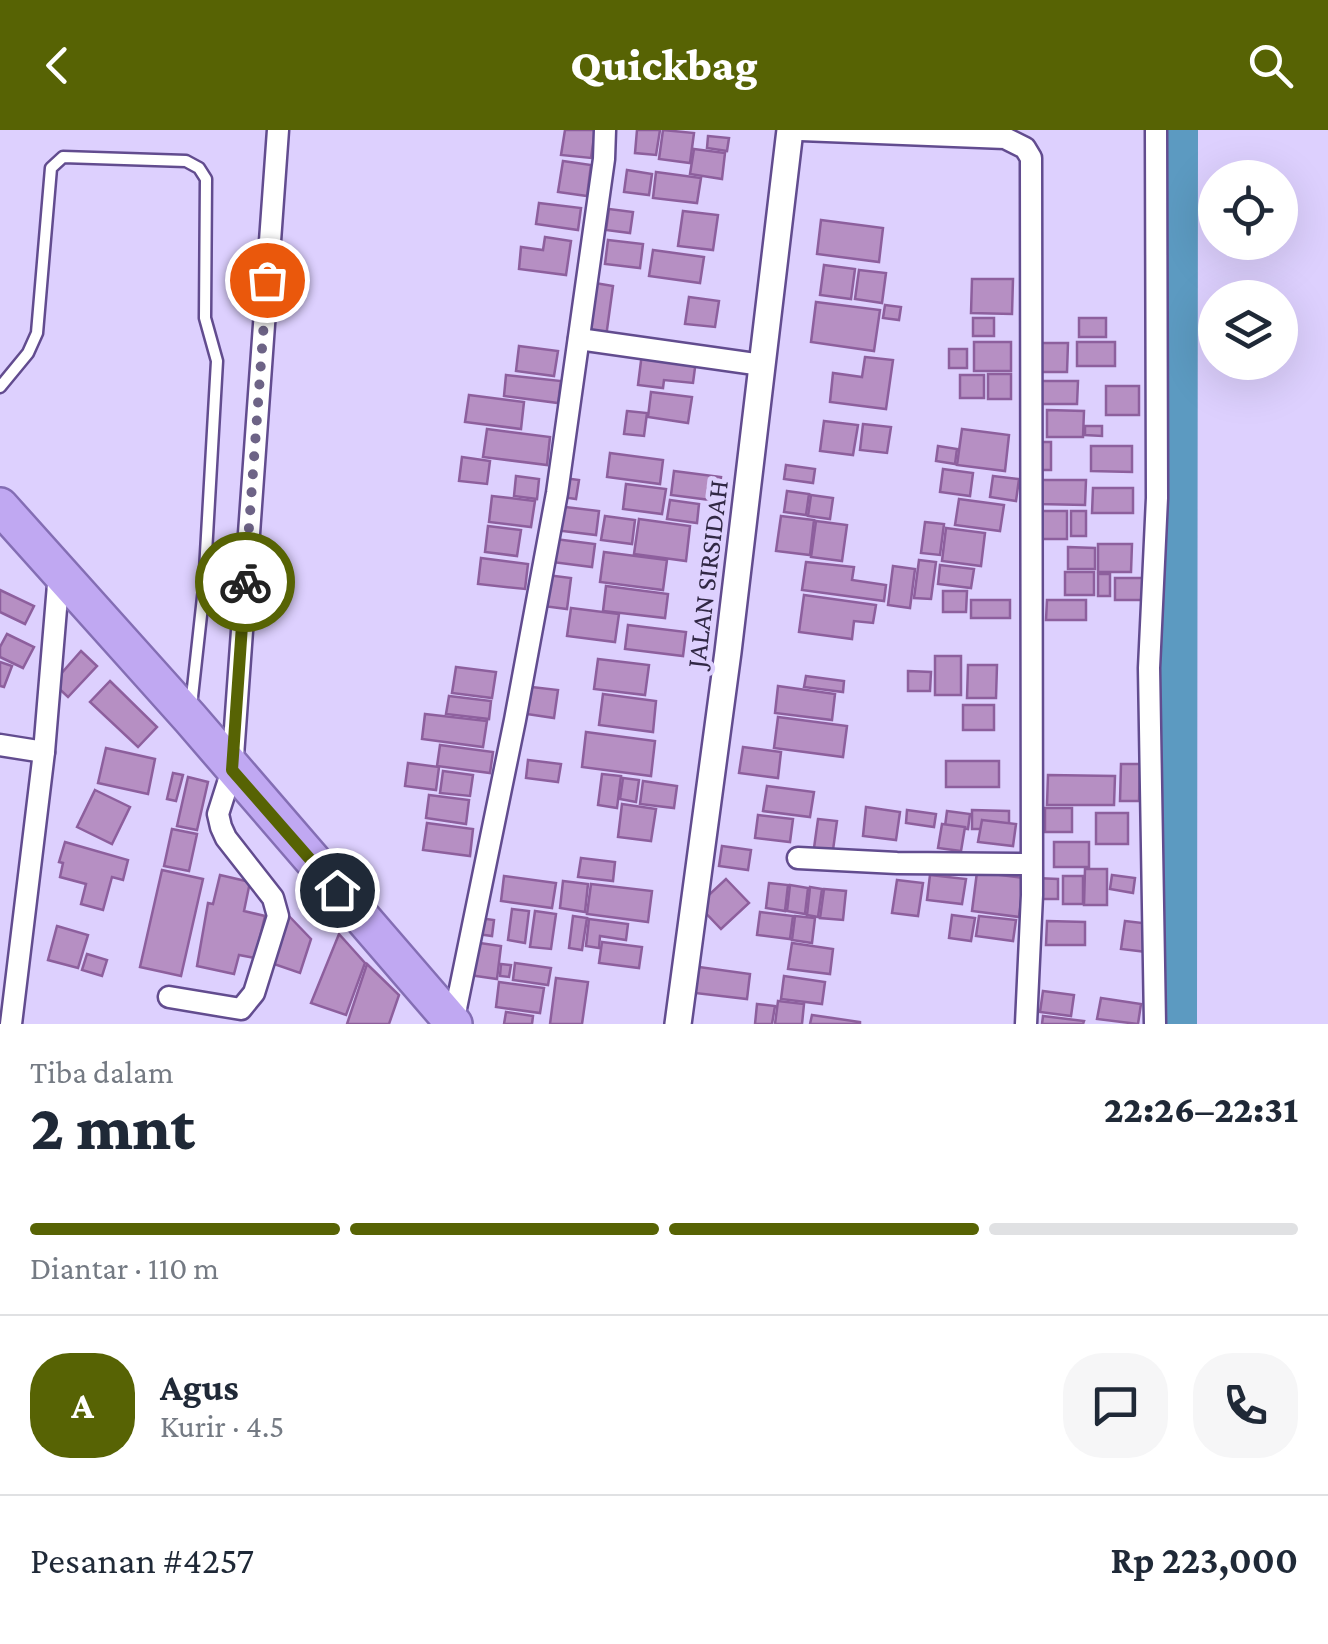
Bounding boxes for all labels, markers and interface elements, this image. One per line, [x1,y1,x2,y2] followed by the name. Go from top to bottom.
[30,38,85,93] icon: back
[1243,38,1298,93] icon: search
[570,40,758,90] text: Quickbag
[1198,160,1298,380] map controls
[1198,160,1298,260] button: locate
[225,238,310,323] pin
[240,253,295,308] icon: bag
[1198,280,1298,380] button: layers
[680,478,734,673] street label: JALAN SIRSIDAH
[195,532,295,632] courier
[218,555,273,610] icon: bike
[295,848,380,933] pin
[310,863,365,918] icon: home
[30,1054,174,1090] text: Tiba dalam
[1104,1088,1298,1130] text: 22:26–22:31
[30,1091,195,1163] text: 2 mnt
[30,1250,219,1286] text: Diantar · 110 m
[1063,1353,1168,1458] button: chat
[1193,1353,1298,1458] button: phone
[160,1366,239,1408] text: Agus
[71,1384,94,1426] text: A
[160,1408,284,1444] text: Kurir · 4.5
[30,1539,254,1581] text: Pesanan #4257
[1110,1539,1298,1581] text: Rp 223,000

